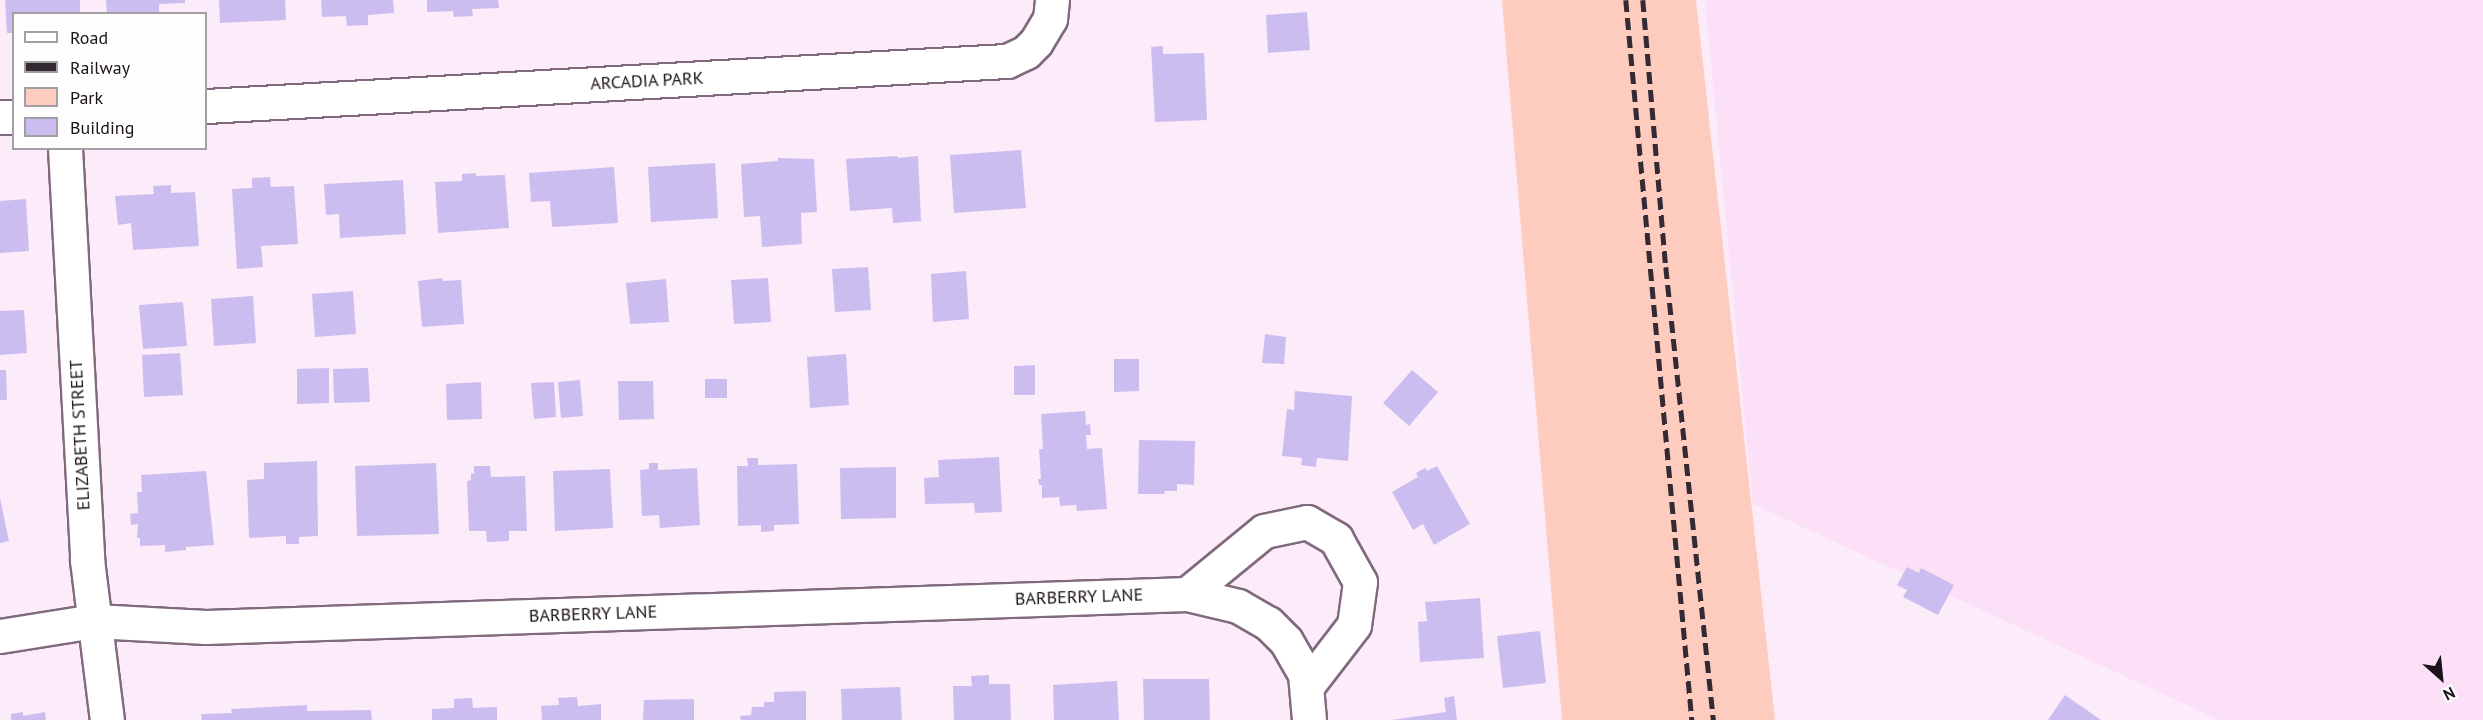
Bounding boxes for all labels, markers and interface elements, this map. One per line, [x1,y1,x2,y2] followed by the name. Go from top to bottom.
[12,12,207,150] legend
[70,26,108,49] text: Road
[70,56,130,79] text: Railway
[589,67,705,95] street label: ARCADIA PARK
[70,86,103,109] text: Park
[70,116,134,139] text: Building
[65,359,95,511] street label: ELIZABETH STREET
[1014,584,1144,610] street label: BARBERRY LANE
[528,601,658,627] street label: BARBERRY LANE
[2411,648,2471,708] north arrow
[2440,683,2458,705] text: N

